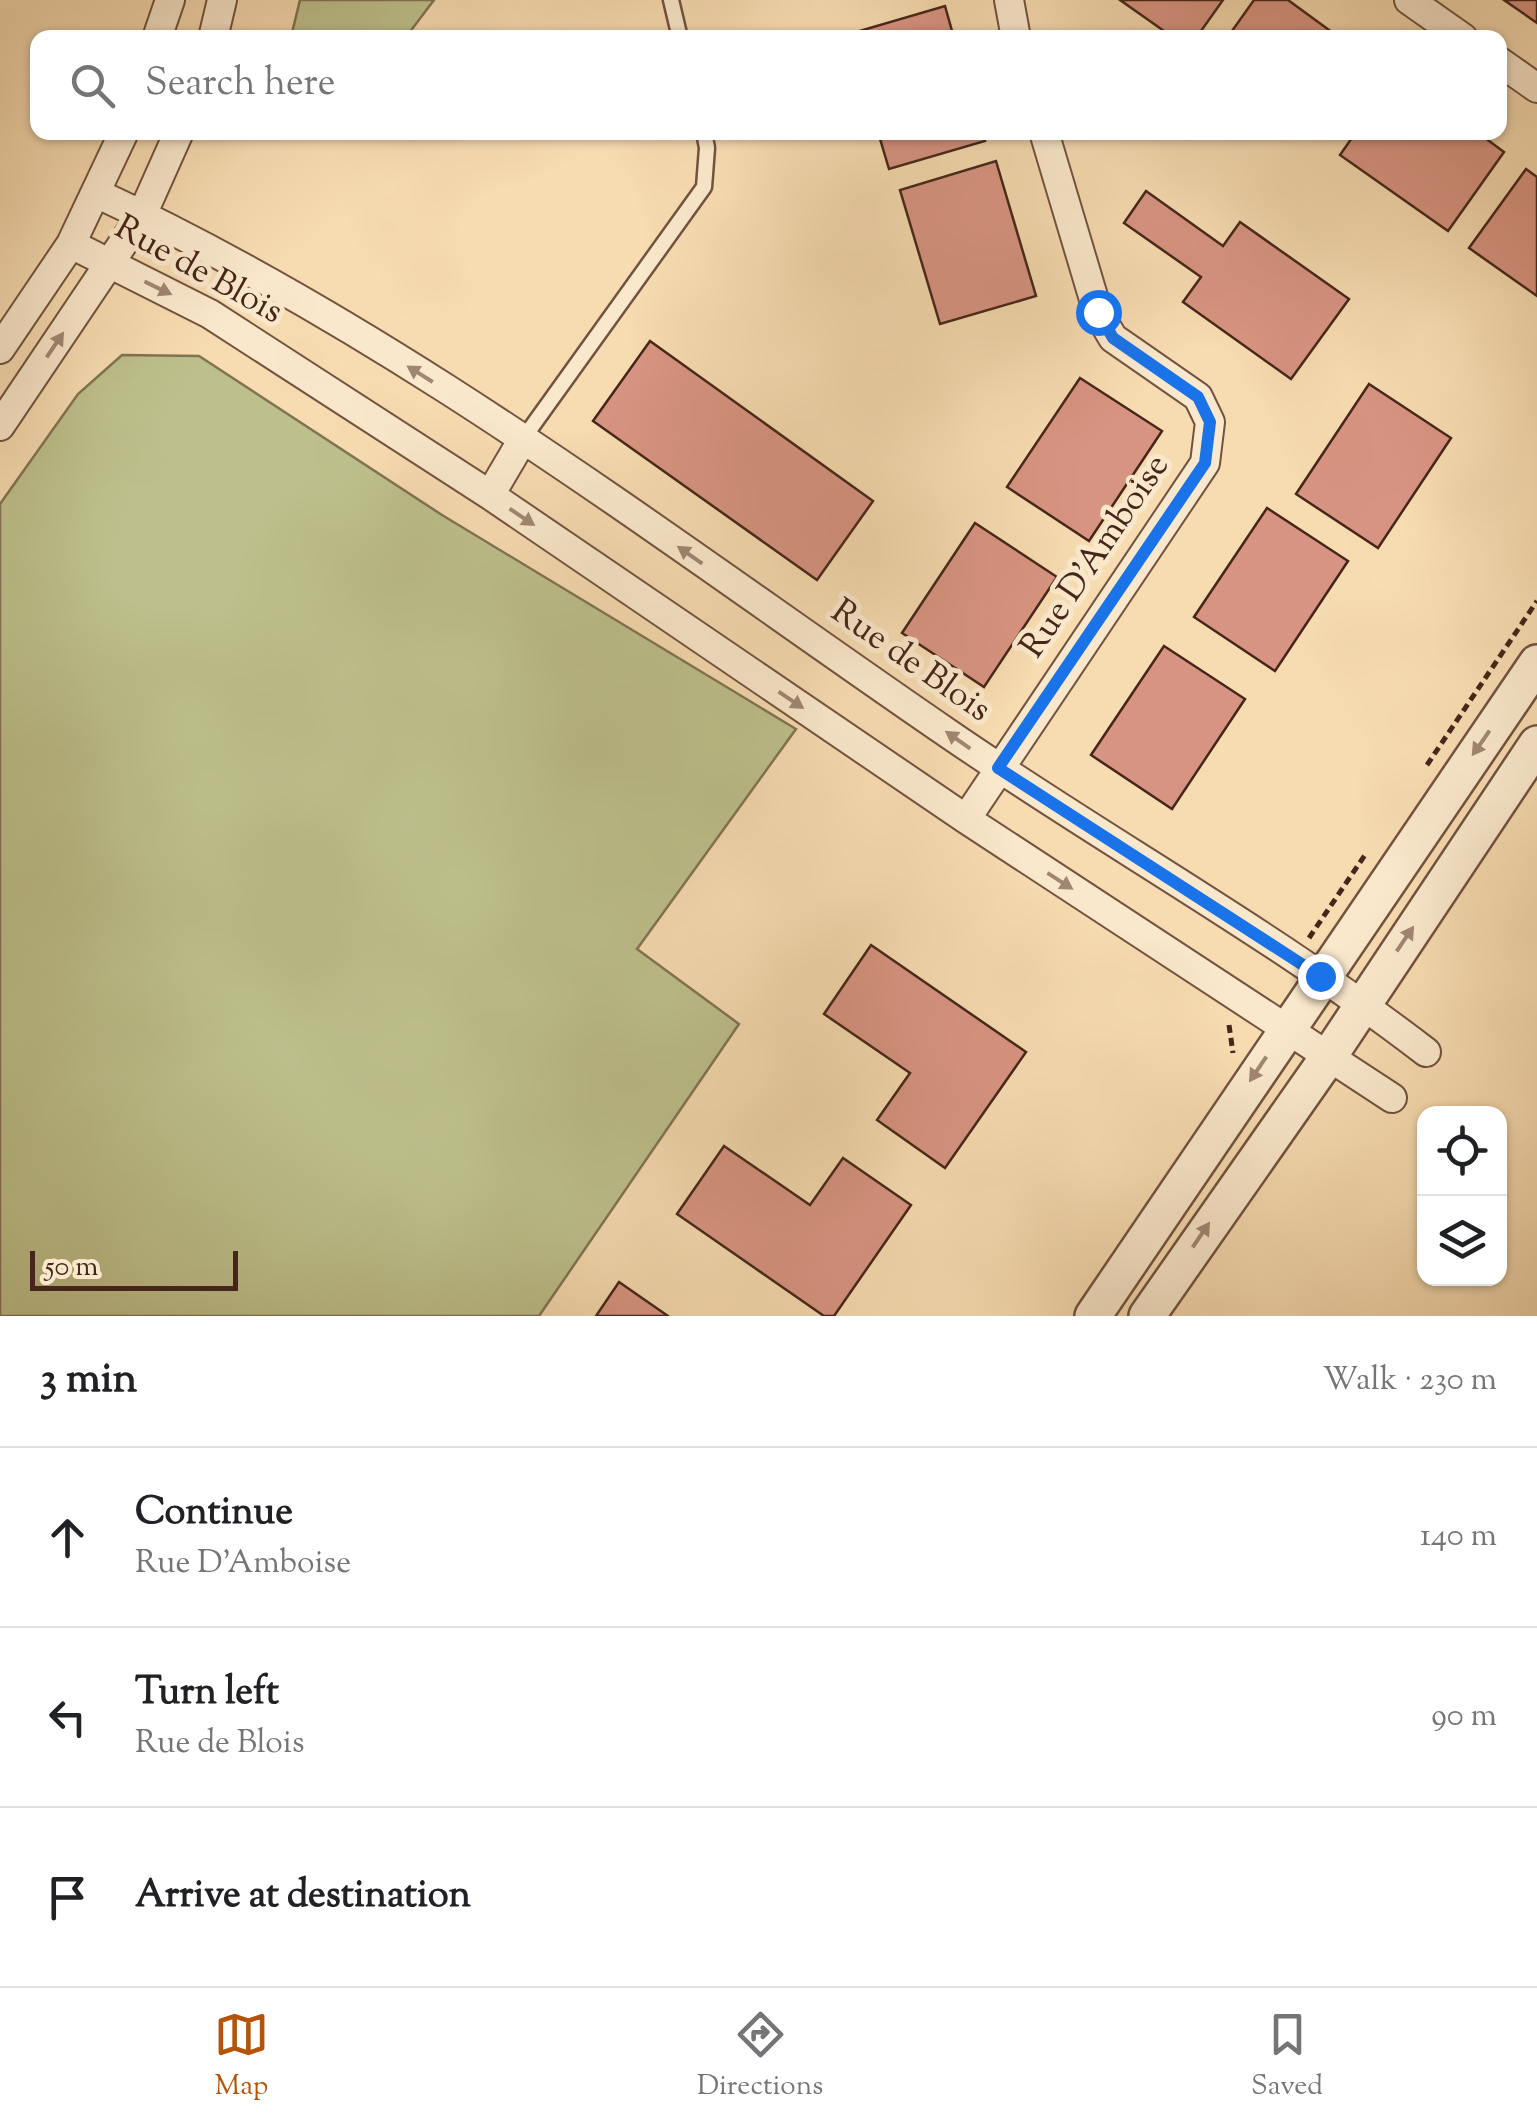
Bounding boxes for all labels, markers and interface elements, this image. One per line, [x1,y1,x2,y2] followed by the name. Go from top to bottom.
[30,30,1507,140] search box
[65,58,120,113] icon: search
[145,58,336,112] text: Search here
[105,204,291,338] street label: Rue de Blois
[144,280,173,297] one-way arrow
[1076,290,1122,336] route start
[45,332,64,359] one-way arrow
[407,365,434,384] one-way arrow
[1009,445,1183,669] street label: Rue D'Amboise
[509,507,535,526] one-way arrow
[677,546,704,565] one-way arrow
[819,588,1001,736] street label: Rue de Blois
[777,690,804,708] one-way arrow
[1472,730,1491,757] one-way arrow
[944,731,971,750] one-way arrow
[1047,871,1074,889] one-way arrow
[1396,925,1414,952] one-way arrow
[1298,954,1344,1000] route end
[1249,1056,1268,1083] one-way arrow
[1417,1106,1507,1286] map controls
[1417,1106,1507,1196] button: locate
[1417,1196,1507,1286] button: layers
[1191,1222,1210,1249] one-way arrow
[30,1246,238,1290] scale bar
[45,1248,99,1288] text: 50 m
[40,1351,137,1411] text: 3 min
[1322,1358,1497,1404] text: Walk · 230 m
[135,1487,293,1541] text: Continue
[40,1510,95,1565] icon: ahead
[1420,1514,1497,1560] text: 140 m
[135,1541,351,1587] text: Rue D'Amboise
[135,1667,279,1721] text: Turn left
[40,1690,95,1745] icon: left
[1431,1694,1497,1740] text: 90 m
[135,1721,304,1767] text: Rue de Blois
[40,1870,95,1925] icon: arrive
[135,1870,471,1924] text: Arrive at destination
[214,2007,269,2107] tab: Map
[697,2007,823,2107] tab: Directions
[1251,2007,1323,2107] tab: Saved

